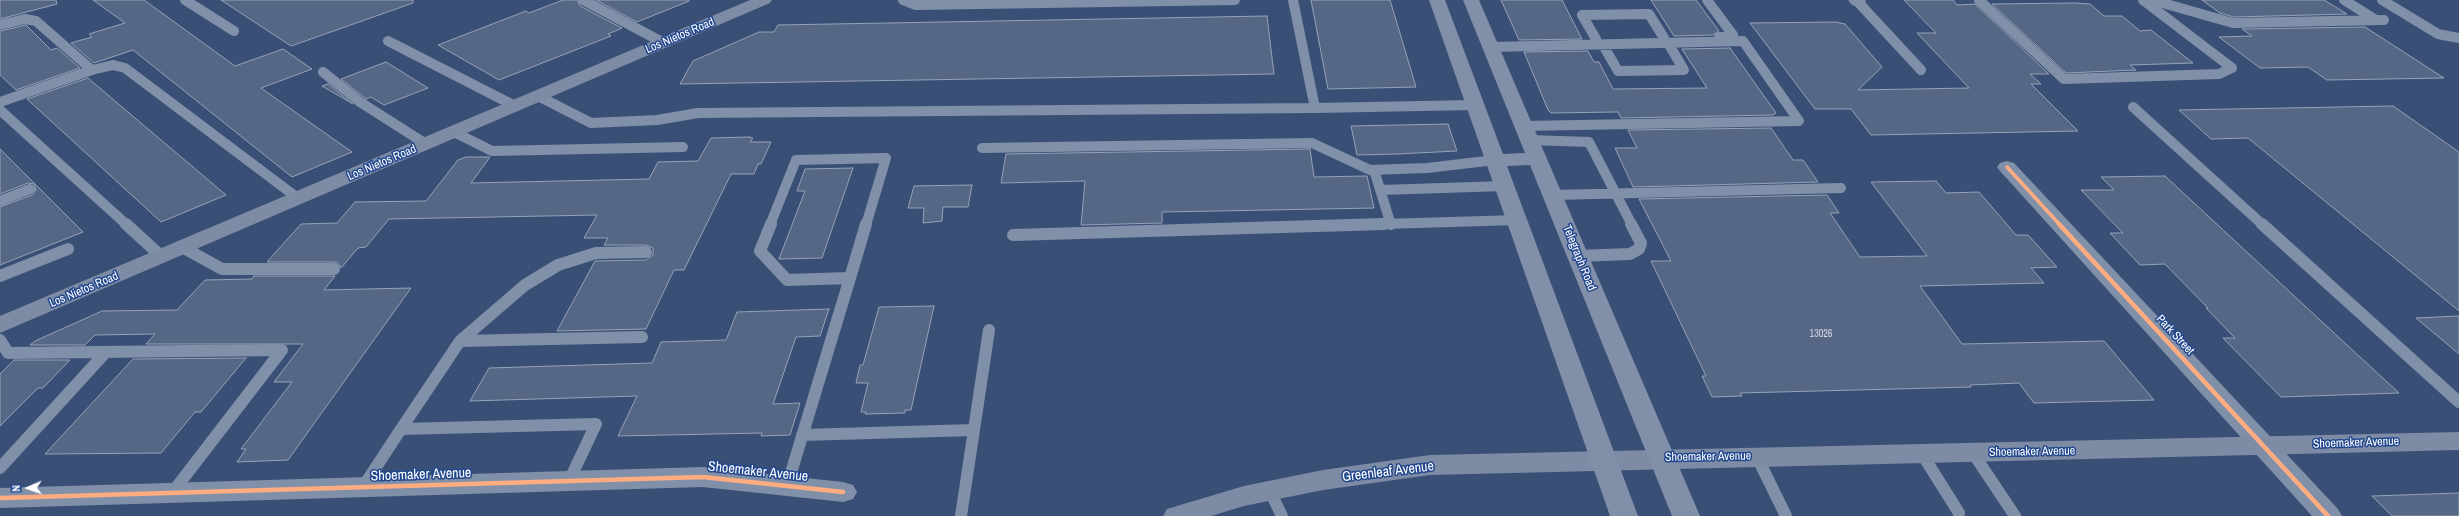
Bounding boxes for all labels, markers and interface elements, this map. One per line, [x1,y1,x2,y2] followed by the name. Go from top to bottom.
[643,15,717,57] street label: Los Nietos Road
[345,142,419,184] street label: Los Nietos Road
[1559,223,1599,293] street label: Telegraph Road
[47,269,121,311] street label: Los Nietos Road
[2153,312,2197,358] street label: Park Street
[1810,328,1832,340] house number: 13026
[2313,434,2399,452] street label: Shoemaker Avenue
[1989,444,2075,460] street label: Shoemaker Avenue
[1665,449,1751,465] street label: Shoemaker Avenue
[707,458,809,486] street label: Shoemaker Avenue
[1341,458,1435,486] street label: Greenleaf Avenue
[370,465,472,485] street label: Shoemaker Avenue
[8,468,48,508] north arrow
[9,485,23,492] text: N

